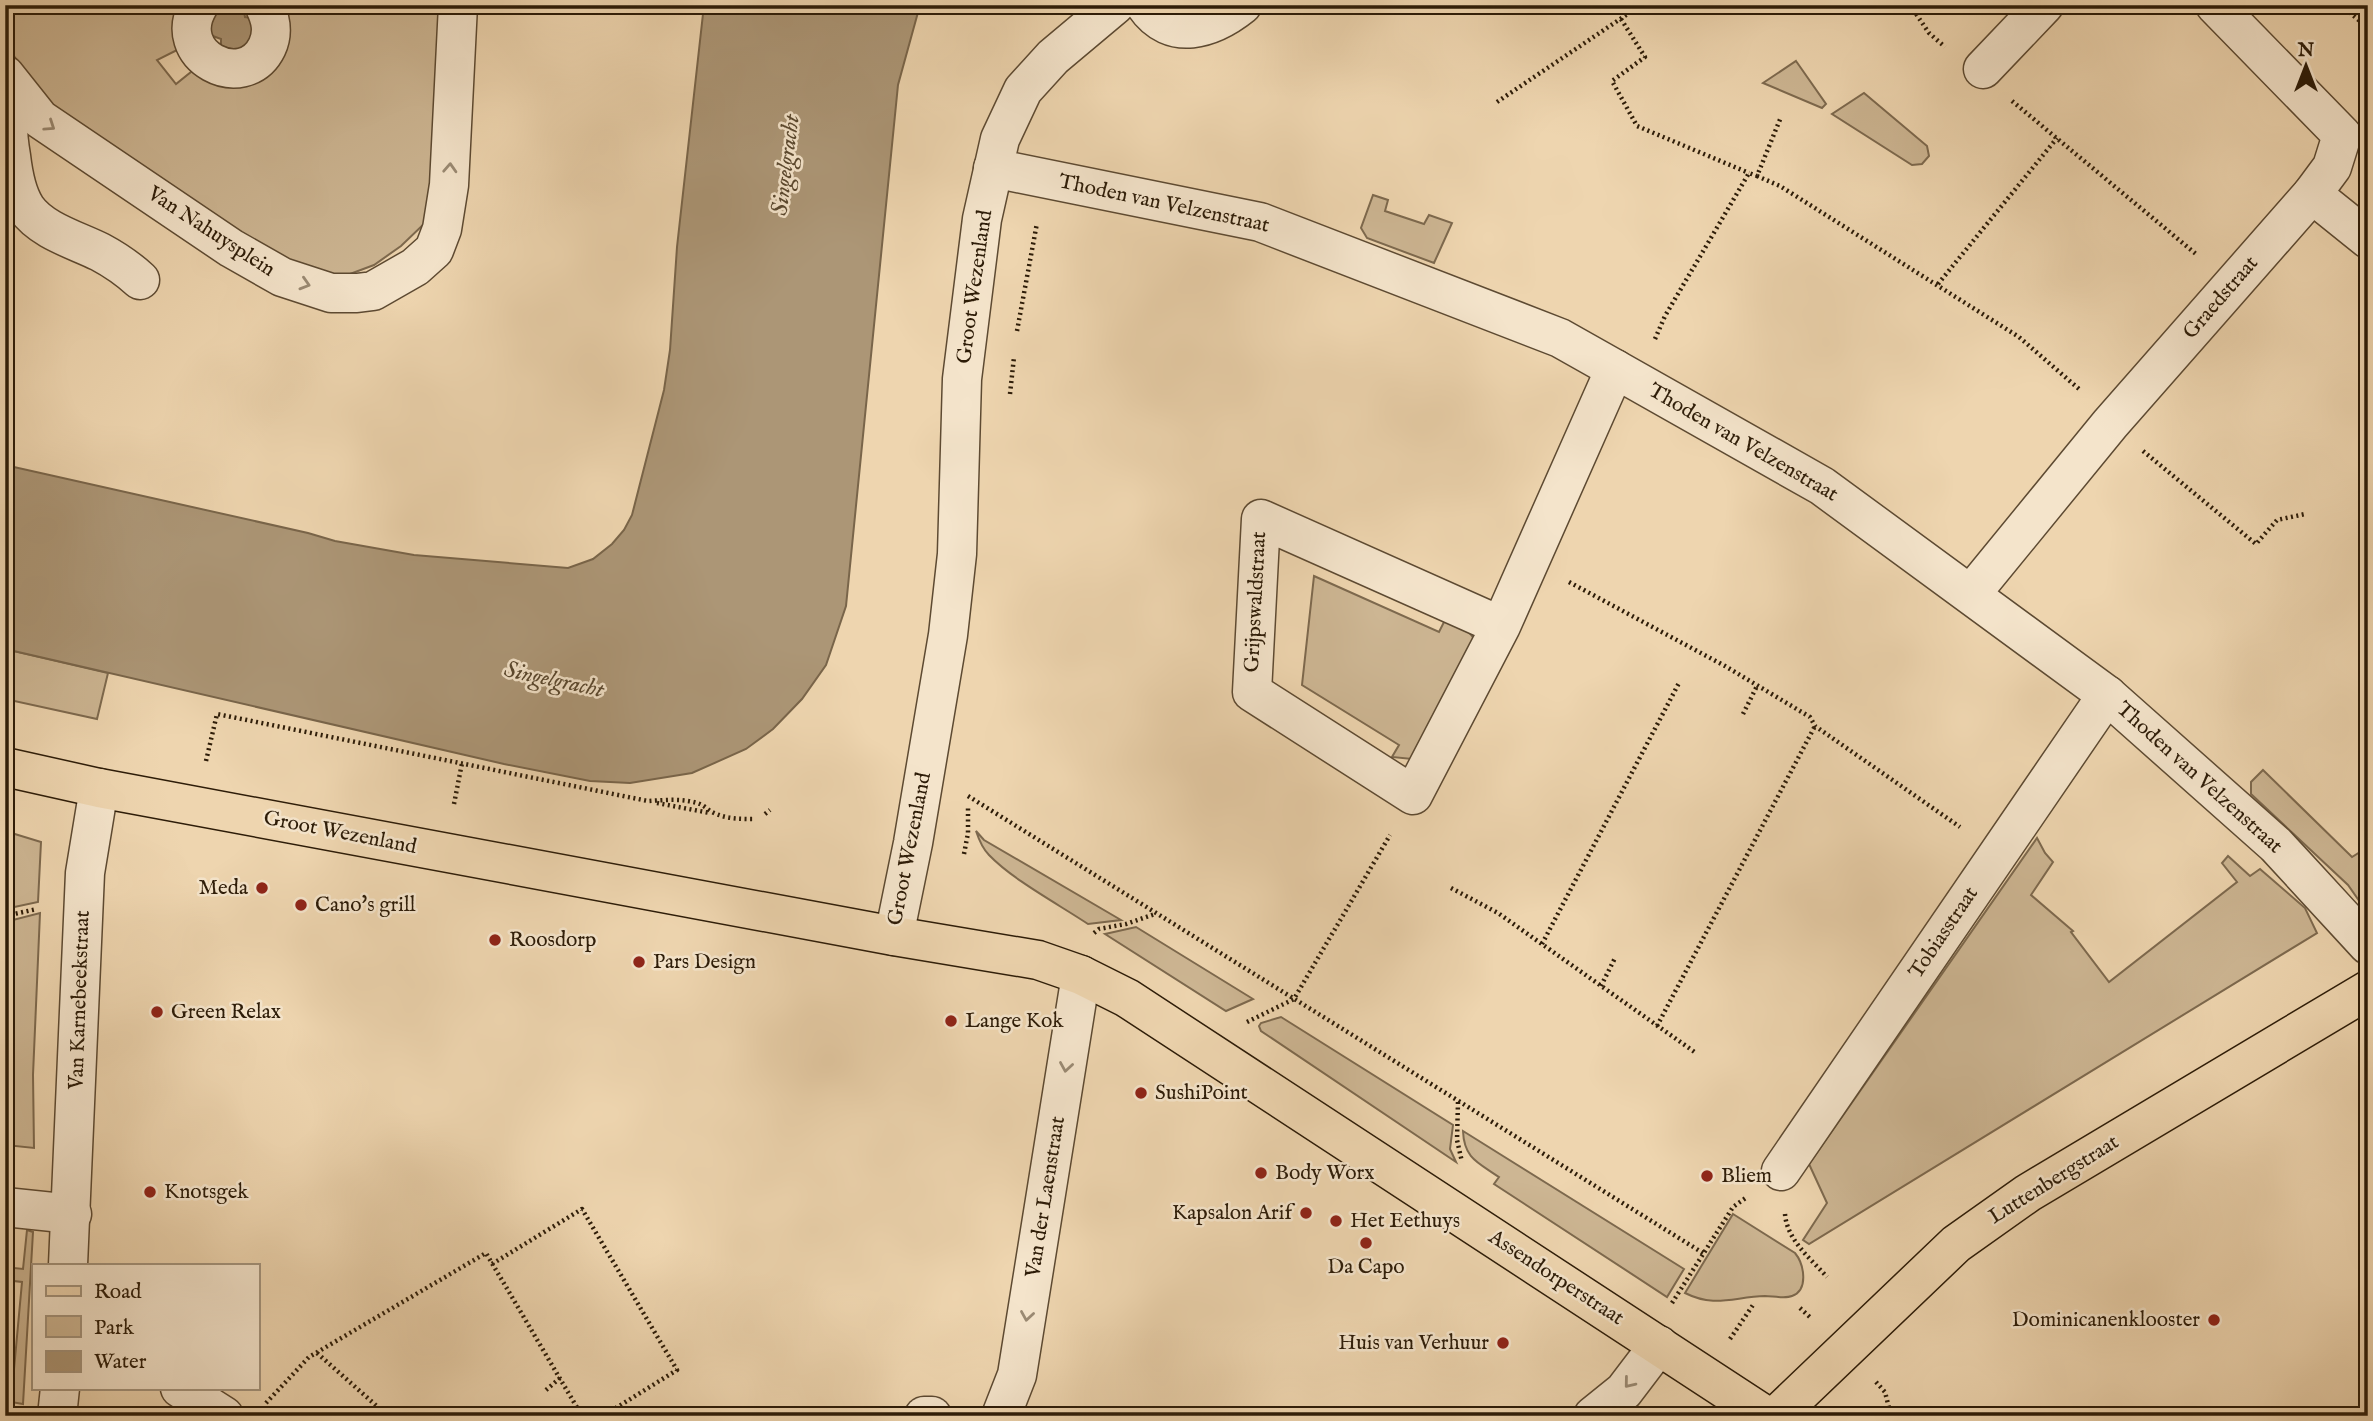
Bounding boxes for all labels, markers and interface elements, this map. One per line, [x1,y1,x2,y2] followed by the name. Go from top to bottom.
[2272,32,2342,102] north arrow
[2297,39,2315,63] text: N
[765,111,808,217] water label: Singelgracht
[42,118,55,130] one-way arrow
[443,162,458,173] one-way arrow
[1056,168,1272,240] street label: Thoden van Velzenstraat
[141,180,280,283] street label: Van Nahuysplein
[951,207,999,366] street label: Groot Wezenland
[2177,251,2265,345] street label: Graedstraat
[299,276,311,291] one-way arrow
[1643,378,1843,508] street label: Thoden van Velzenstraat
[1239,531,1273,673] street label: Grijpswaldstraat
[501,655,608,706] water label: Singelgracht
[2110,696,2288,860] street label: Thoden van Velzenstraat
[882,769,938,928] street label: Groot Wezenland
[261,805,420,861] street label: Groot Wezenland
[199,875,249,902] place label: Meda
[254,880,270,896] marker: Meda
[1903,882,1985,984] street label: Tobiasstraat
[315,892,416,919] place label: Cano's grill
[293,897,309,913] marker: Cano's grill
[63,910,97,1091] street label: Van Karnebeekstraat
[509,927,596,954] place label: Roosdorp
[487,932,503,948] marker: Roosdorp
[653,949,756,976] place label: Pars Design
[631,954,647,970] marker: Pars Design
[171,999,281,1026] place label: Green Relax
[149,1004,165,1020] marker: Green Relax
[965,1008,1064,1035] place label: Lange Kok
[943,1013,959,1029] marker: Lange Kok
[1059,1061,1074,1073] one-way arrow
[1155,1080,1248,1107] place label: SushiPoint
[1133,1085,1149,1101] marker: SushiPoint
[1020,1114,1072,1281] street label: Van der Laenstraat
[1984,1129,2124,1231] street label: Luttenbergstraat
[1275,1160,1374,1187] place label: Body Worx
[1721,1163,1772,1190] place label: Bliem
[1253,1165,1269,1181] marker: Body Worx
[1699,1168,1715,1184] marker: Bliem
[164,1179,249,1206] place label: Knotsgek
[142,1184,158,1200] marker: Knotsgek
[1172,1200,1295,1227] place label: Kapsalon Arif
[1298,1205,1314,1221] marker: Kapsalon Arif
[1350,1208,1460,1235] place label: Het Eethuys
[1328,1213,1344,1229] marker: Het Eethuys
[1482,1224,1629,1332] street label: Assendorperstraat
[1358,1235,1374,1251] marker: Da Capo
[1327,1254,1405,1281] place label: Da Capo
[32,1264,259,1390] legend
[94,1279,142,1306] text: Road
[2012,1307,2200,1334] place label: Dominicanenklooster
[1020,1310,1035,1322] one-way arrow
[2206,1312,2222,1328] marker: Dominicanenklooster
[94,1315,135,1342] text: Park
[1338,1330,1489,1357] place label: Huis van Verhuur
[1495,1335,1511,1351] marker: Huis van Verhuur
[94,1349,147,1376] text: Water
[1625,1375,1637,1388] one-way arrow

